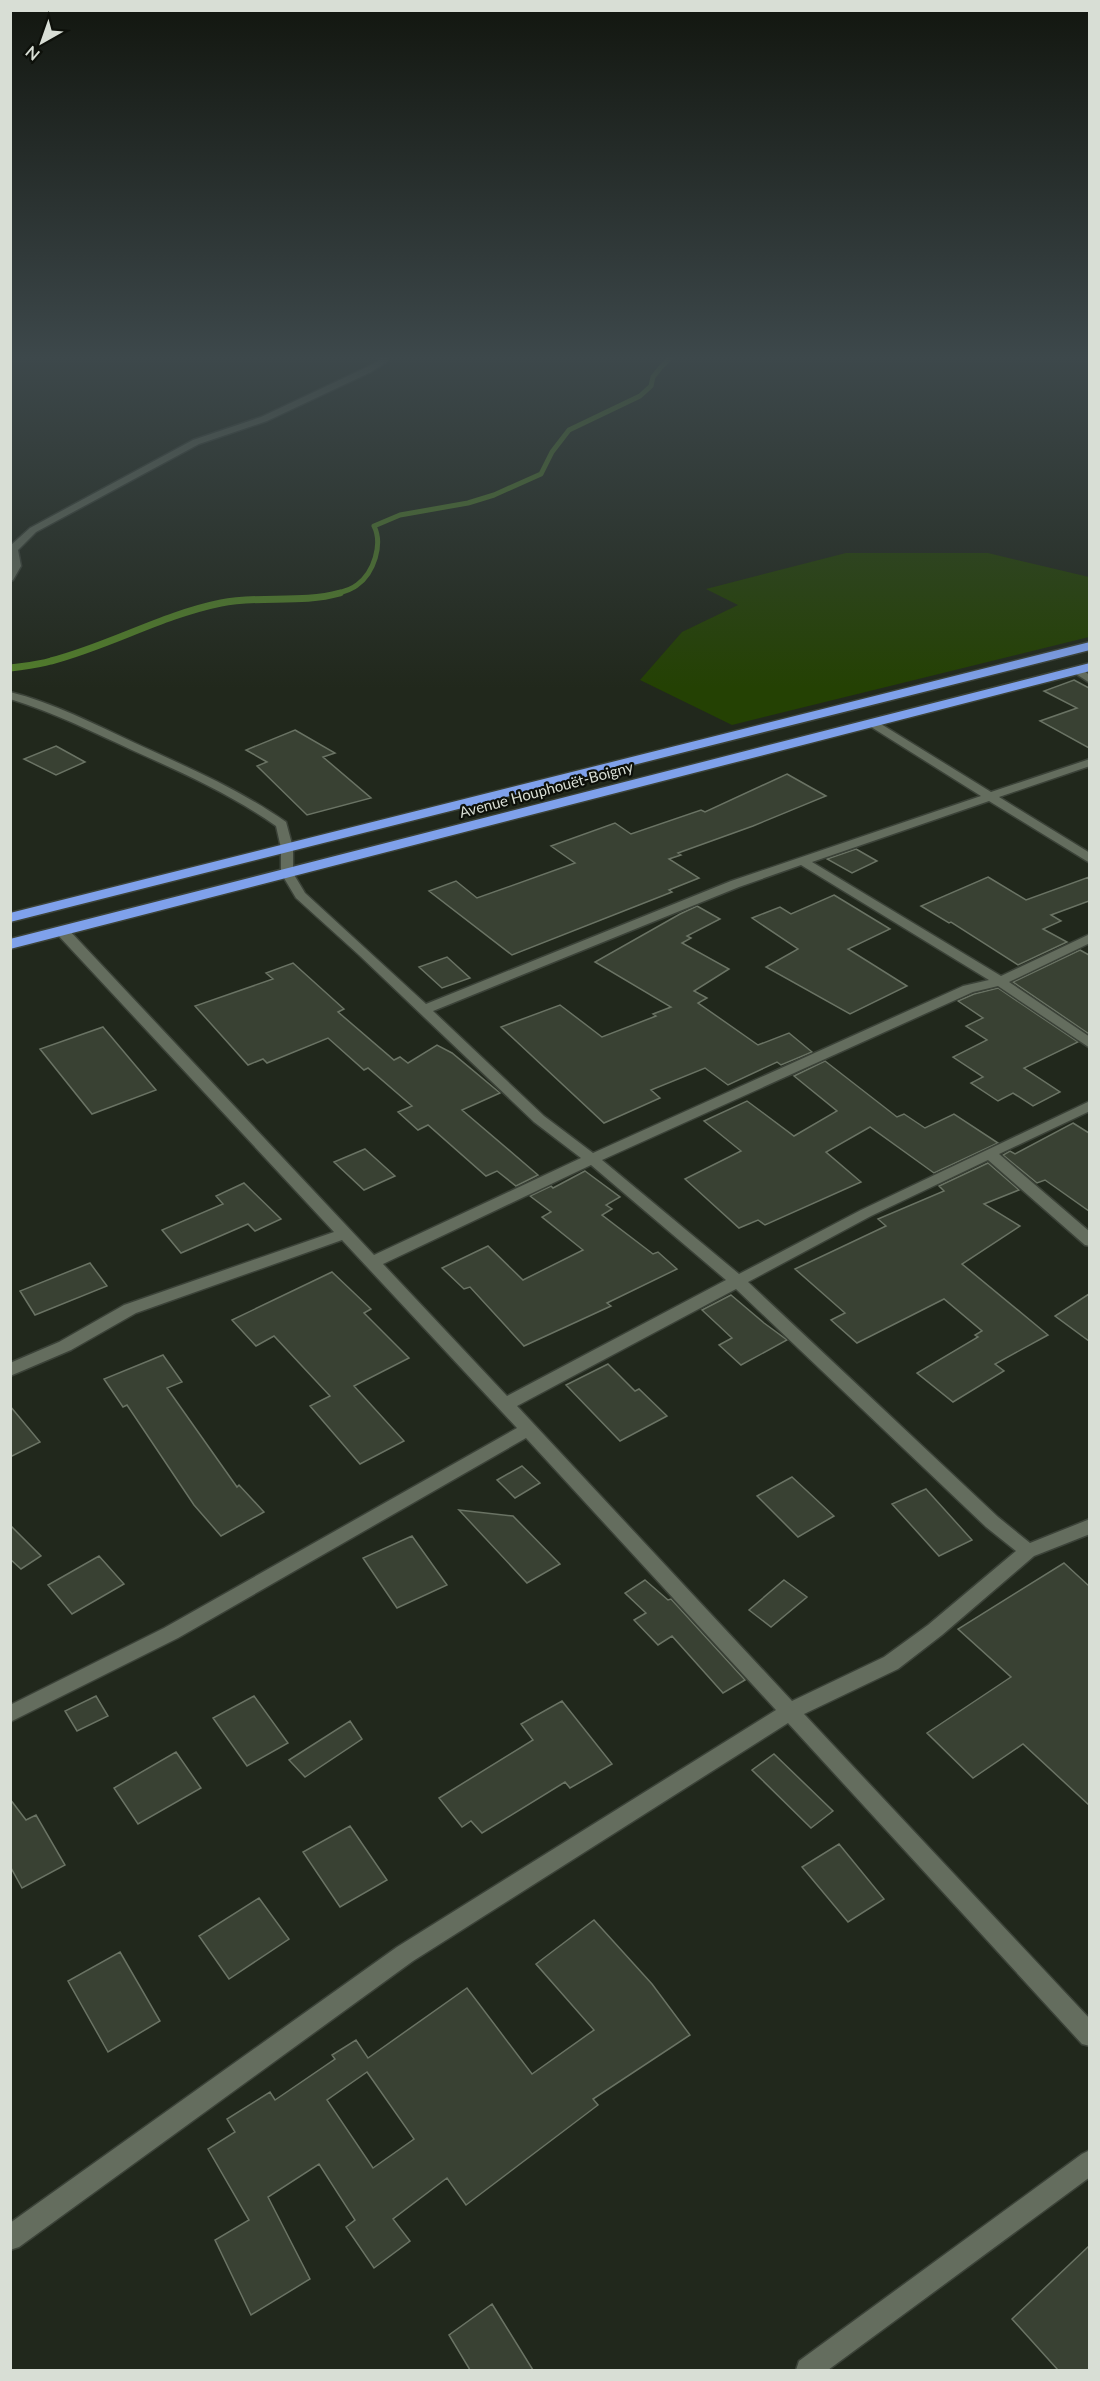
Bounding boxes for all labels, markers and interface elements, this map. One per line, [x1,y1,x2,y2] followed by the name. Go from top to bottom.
[12,12,72,72] north arrow
[21,43,43,65] text: N
[457,757,635,821] street label: Avenue Houphouët-Boigny

